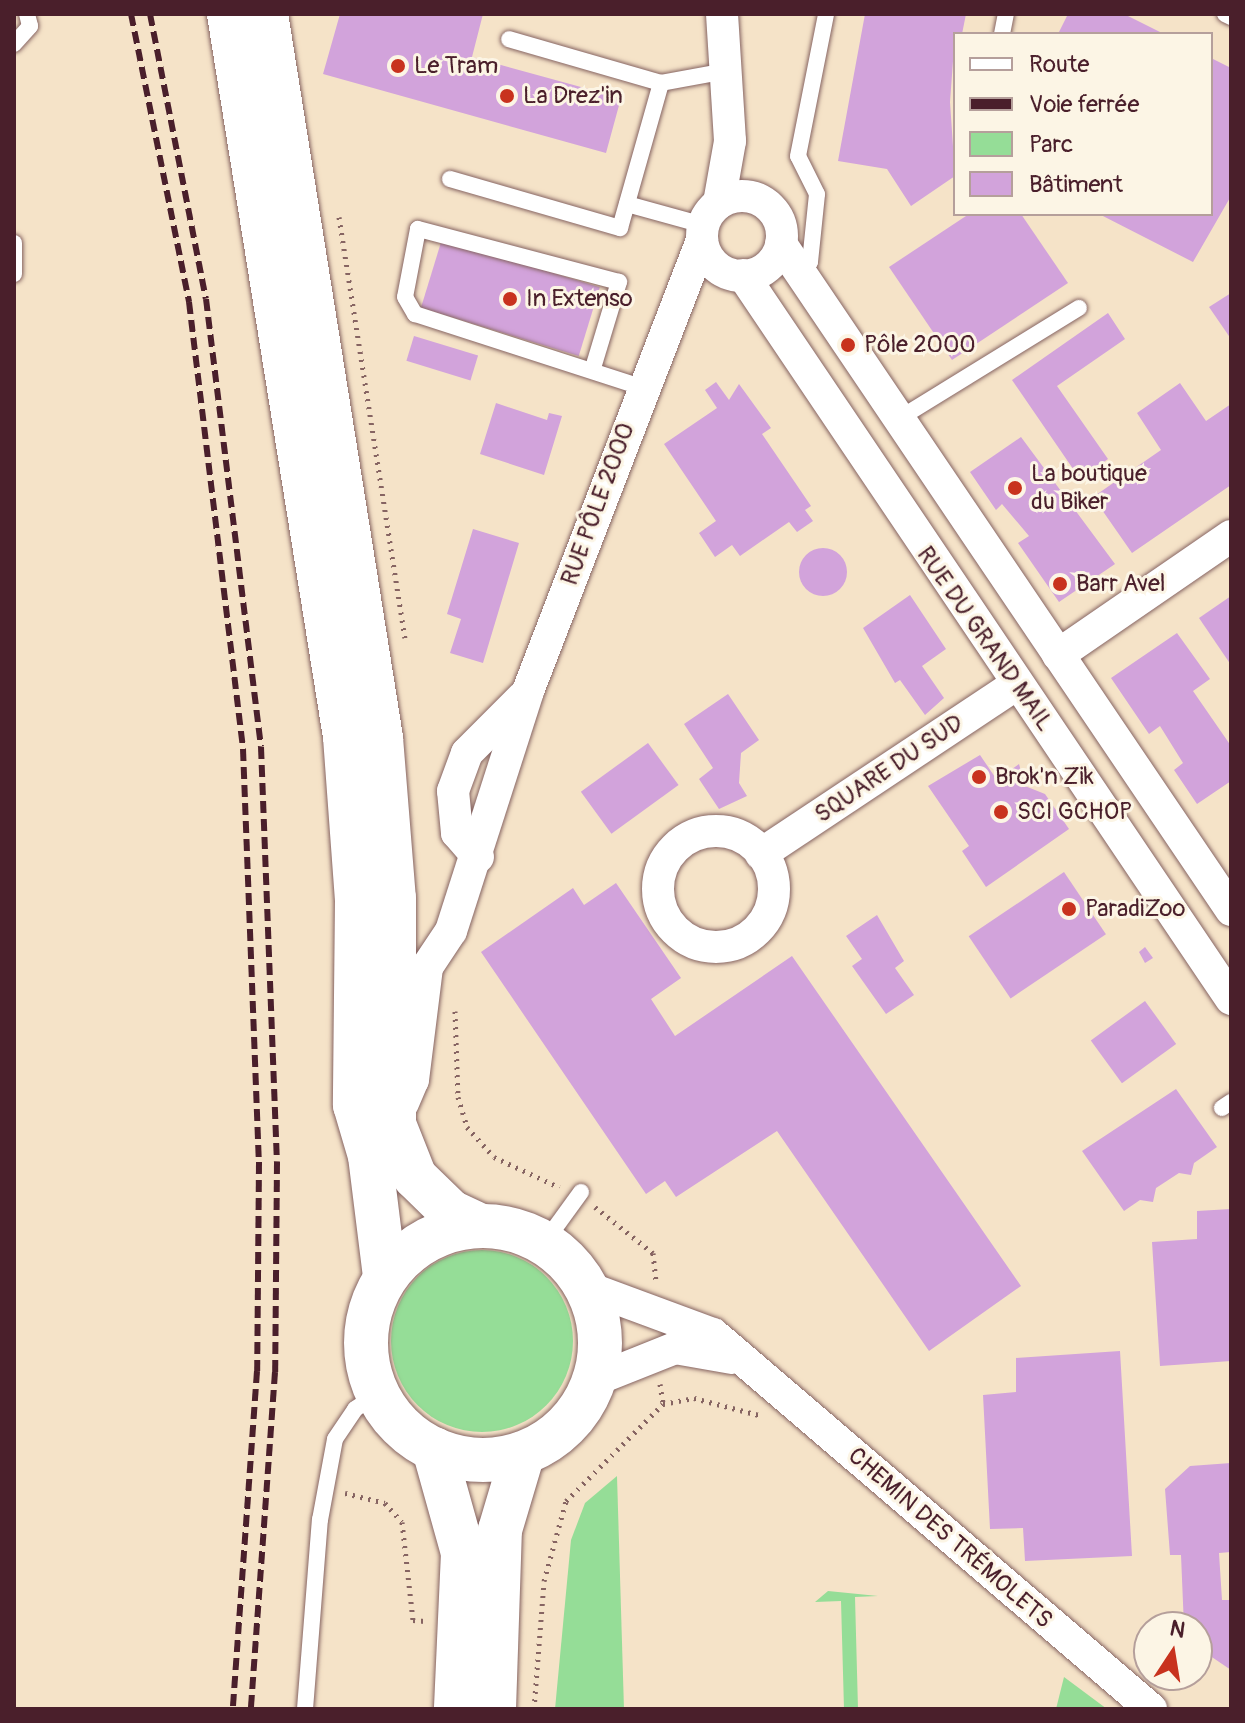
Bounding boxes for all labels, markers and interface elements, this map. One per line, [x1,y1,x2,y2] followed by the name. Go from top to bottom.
[953,32,1213,216] legend
[1029,50,1089,79] text: Route
[414,52,498,80] place label: Le Tram
[389,57,407,75] marker: Le Tram
[523,82,623,110] place label: La Drez'in
[498,87,516,105] marker: La Drez'in
[1029,90,1139,119] text: Voie ferrée
[1029,130,1073,159] text: Parc
[1029,170,1123,199] text: Bâtiment
[526,285,633,313] place label: In Extenso
[501,290,519,308] marker: In Extenso
[864,331,976,359] place label: Pôle 2000
[839,336,857,354] marker: Pôle 2000
[555,419,641,589] street label: RUE PÔLE 2000
[1031,460,1147,516] place label: La boutique du Biker
[1006,479,1024,497] marker: La boutique du Biker
[911,541,1059,737] street label: RUE DU GRAND MAIL
[1076,570,1166,598] place label: Barr Avel
[1051,575,1069,593] marker: Barr Avel
[809,709,969,829] street label: SQUARE DU SUD
[995,763,1094,791] place label: Brok'n Zik
[970,768,988,786] marker: Brok'n Zik
[1017,798,1132,826] place label: SCI GCHOP
[992,803,1010,821] marker: SCI GCHOP
[1085,895,1185,923] place label: ParadiZoo
[1060,900,1078,918] marker: ParadiZoo
[842,1441,1058,1635] street label: CHEMIN DES TRÉMOLETS
[1133,1611,1213,1691] north arrow
[1167,1614,1188,1645] text: N

